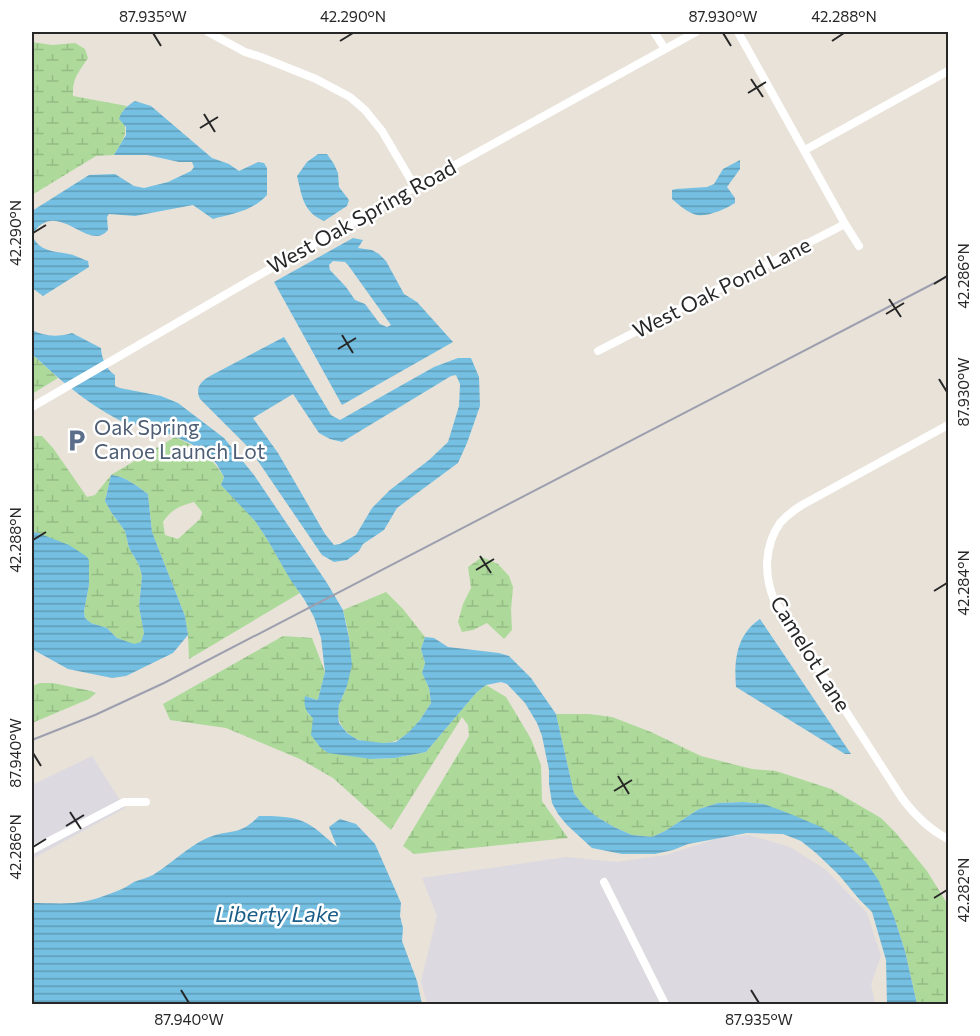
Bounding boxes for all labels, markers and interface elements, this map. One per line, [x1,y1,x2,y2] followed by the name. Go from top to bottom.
[119,7,187,25] text: 87.935°W
[320,7,386,25] text: 42.290°N
[689,7,757,25] text: 87.930°W
[811,7,877,25] text: 42.288°N
[263,153,460,278] street label: West Oak Spring Road
[6,200,24,266] text: 42.290°N
[628,231,814,342] street label: West Oak Pond Lane
[954,243,972,309] text: 42.286°N
[954,358,972,426] text: 87.930°W
[94,414,265,463] place label: Oak Spring Canoe Launch Lot
[63,427,89,453] parking icon: Oak Spring Canoe Launch Lot
[6,507,24,573] text: 42.288°N
[954,550,972,616] text: 42.284°N
[766,591,857,715] street label: Camelot Lane
[6,718,24,788] text: 87.940°W
[6,814,24,880] text: 42.286°N
[954,858,972,922] text: 42.282°N
[215,900,339,927] water label: Liberty Lake
[154,1010,224,1028] text: 87.940°W
[725,1010,793,1028] text: 87.935°W

